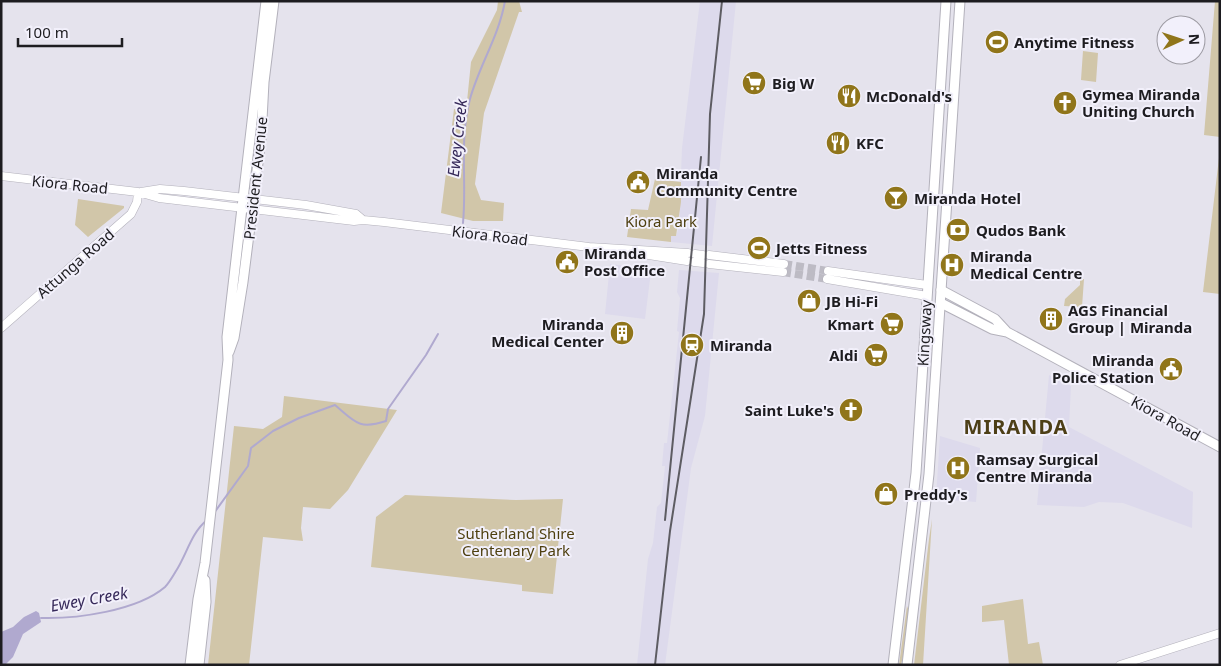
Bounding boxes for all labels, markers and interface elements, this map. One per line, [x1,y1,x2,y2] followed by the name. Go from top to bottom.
[18,15,121,47] scale bar
[1156,15,1206,65] north arrow
[25,22,69,42] text: 100 m
[984,29,1010,55] sports icon: Anytime Fitness
[1014,32,1134,52] place label: Anytime Fitness
[1185,33,1204,45] text: N
[741,70,767,96] supermarket icon: Big W
[772,73,815,93] place label: Big W
[836,83,862,109] restaurant icon: McDonald's
[1082,84,1200,121] place label: Gymea Miranda Uniting Church
[866,86,952,106] place label: McDonald's
[1052,90,1078,116] church icon: Gymea Miranda Uniting Church
[442,97,472,178] water label: Ewey Creek
[239,116,271,240] street label: President Avenue
[825,130,851,156] restaurant icon: KFC
[856,133,884,153] place label: KFC
[656,163,797,200] place label: Miranda Community Centre
[625,169,651,195] public building icon: Miranda Community Centre
[31,170,109,198] street label: Kiora Road
[883,185,909,211] bar icon: Miranda Hotel
[914,188,1021,208] place label: Miranda Hotel
[625,211,697,231] park label: Kiora Park
[945,217,971,243] bank icon: Qudos Bank
[451,220,529,250] street label: Kiora Road
[976,220,1067,240] place label: Qudos Bank
[32,224,118,302] street label: Attunga Road
[746,235,772,261] sports icon: Jetts Fitness
[774,238,867,258] place label: Jetts Fitness
[584,243,665,280] place label: Miranda Post Office
[970,246,1082,283] place label: Miranda Medical Centre
[554,249,580,275] public building icon: Miranda Post Office
[939,252,965,278] hospital icon: Miranda Medical Centre
[796,288,822,314] shop icon: JB Hi-Fi
[824,291,878,311] place label: JB Hi-Fi
[912,299,936,367] street label: Kingsway
[1068,300,1192,337] place label: AGS Financial Group | Miranda
[1038,306,1064,332] building icon: AGS Financial Group | Miranda
[879,311,905,337] supermarket icon: Kmart
[491,314,604,351] place label: Miranda Medical Center
[827,314,874,334] place label: Kmart
[609,320,635,346] building icon: Miranda Medical Center
[679,332,705,358] station icon: Miranda
[710,335,772,355] place label: Miranda
[863,342,889,368] supermarket icon: Aldi
[829,345,858,365] place label: Aldi
[1052,350,1154,387] place label: Miranda Police Station
[1158,356,1184,382] public building icon: Miranda Police Station
[1128,391,1204,445] street label: Kiora Road
[838,397,864,423] church icon: Saint Luke's
[745,400,834,420] place label: Saint Luke's
[964,413,1068,440] district label: MIRANDA
[976,449,1098,486] place label: Ramsay Surgical Centre Miranda
[945,455,971,481] hospital icon: Ramsay Surgical Centre Miranda
[873,481,899,507] shop icon: Preddy's
[904,484,968,504] place label: Preddy's
[457,523,575,560] park label: Sutherland Shire Centenary Park
[48,581,131,617] water label: Ewey Creek

